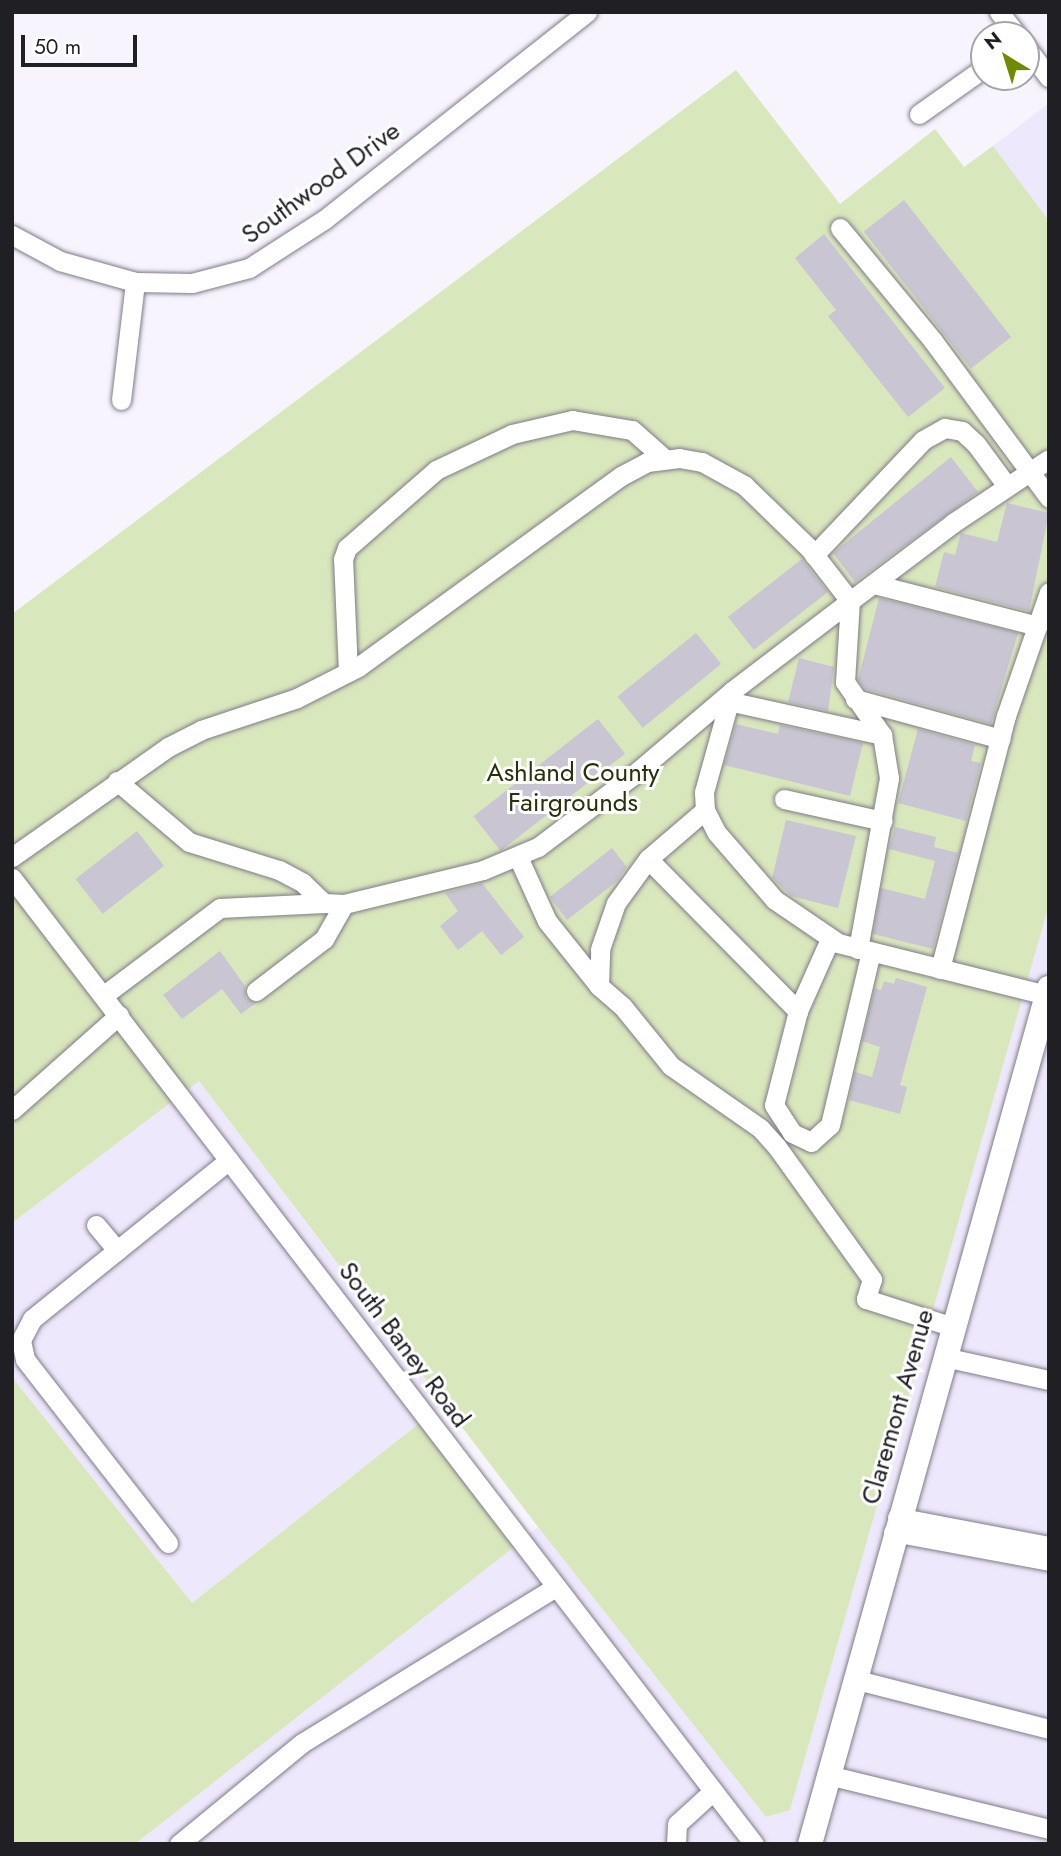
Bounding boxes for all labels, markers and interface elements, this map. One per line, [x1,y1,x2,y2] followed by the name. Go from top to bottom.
[24,21,140,65] scale bar
[970,21,1040,91] north arrow
[979,25,1007,56] text: N
[34,32,81,62] text: 50 m
[236,115,406,251] street label: Southwood Drive
[486,757,660,818] park label: Ashland County Fairgrounds
[332,1256,476,1434] street label: South Baney Road
[855,1306,941,1508] street label: Claremont Avenue

